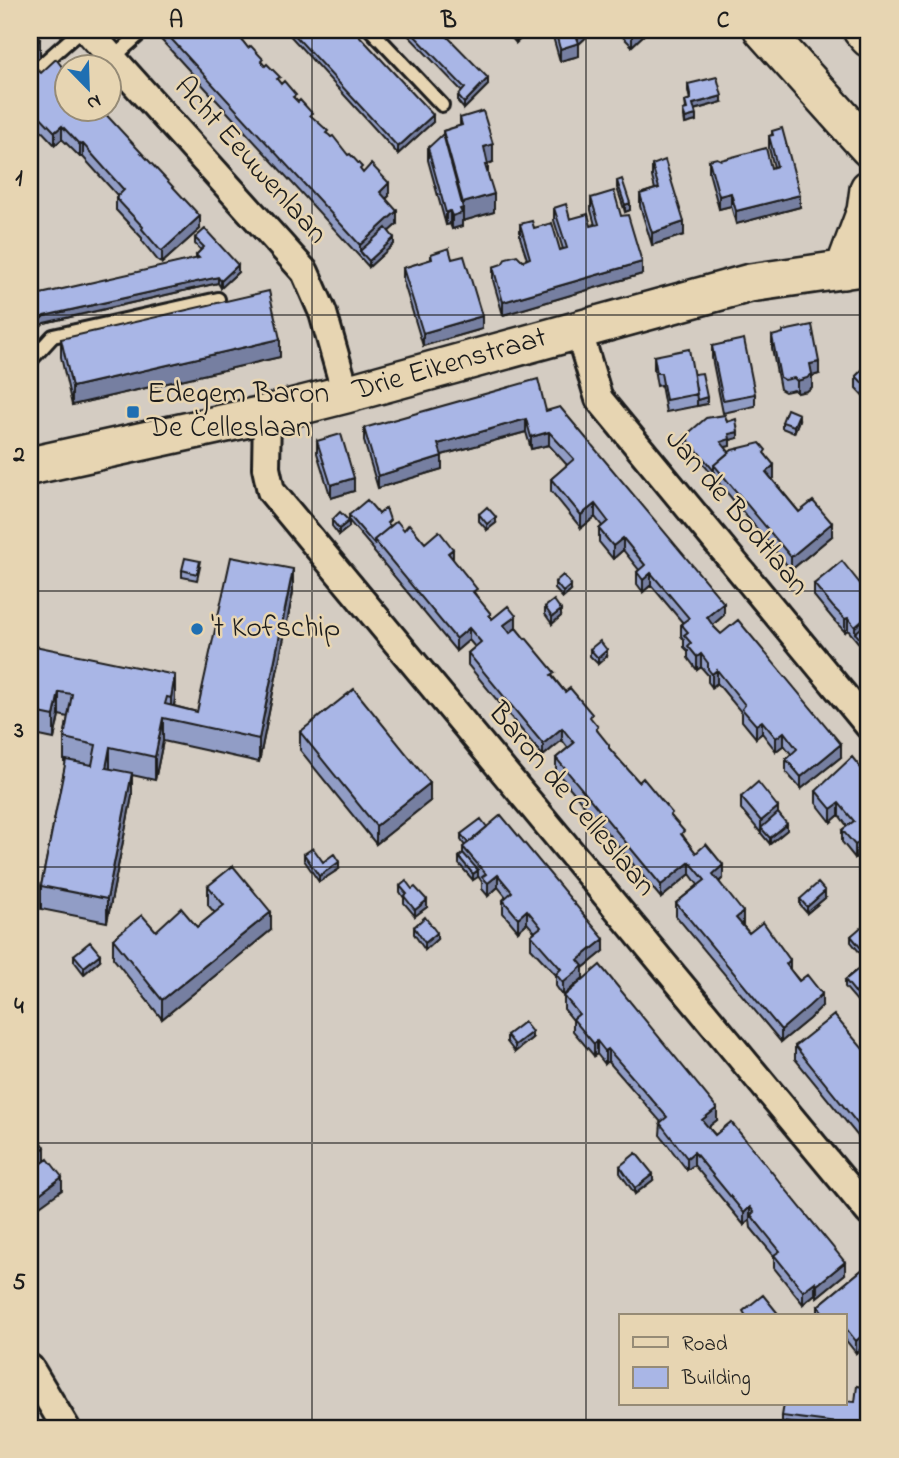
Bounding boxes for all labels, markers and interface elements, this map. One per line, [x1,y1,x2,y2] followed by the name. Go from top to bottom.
[169,5,183,38] text: A
[440,5,457,38] text: B
[717,5,730,38] text: C
[52,52,122,122] north arrow
[163,67,337,255] street label: Acht Eeuwenlaan
[82,86,105,116] text: N
[15,163,23,196] text: 1
[347,316,552,414] street label: Drie Eikenstraat
[146,373,329,451] place label: Edegem Baron De Celleslaan
[125,404,141,420] marker: Edegem Baron De Celleslaan
[653,420,819,606] street label: Jan de Bodtlaan
[12,439,25,472] text: 2
[211,607,340,651] place label: 't Kofschip
[189,621,205,637] marker: 't Kofschip
[476,692,666,907] street label: Baron de Celleslaan
[13,715,24,748] text: 3
[14,991,24,1024] text: 4
[12,1267,26,1300] text: 5
[619,1314,846,1406] legend
[682,1330,728,1360] text: Road
[681,1364,751,1396] text: Building

